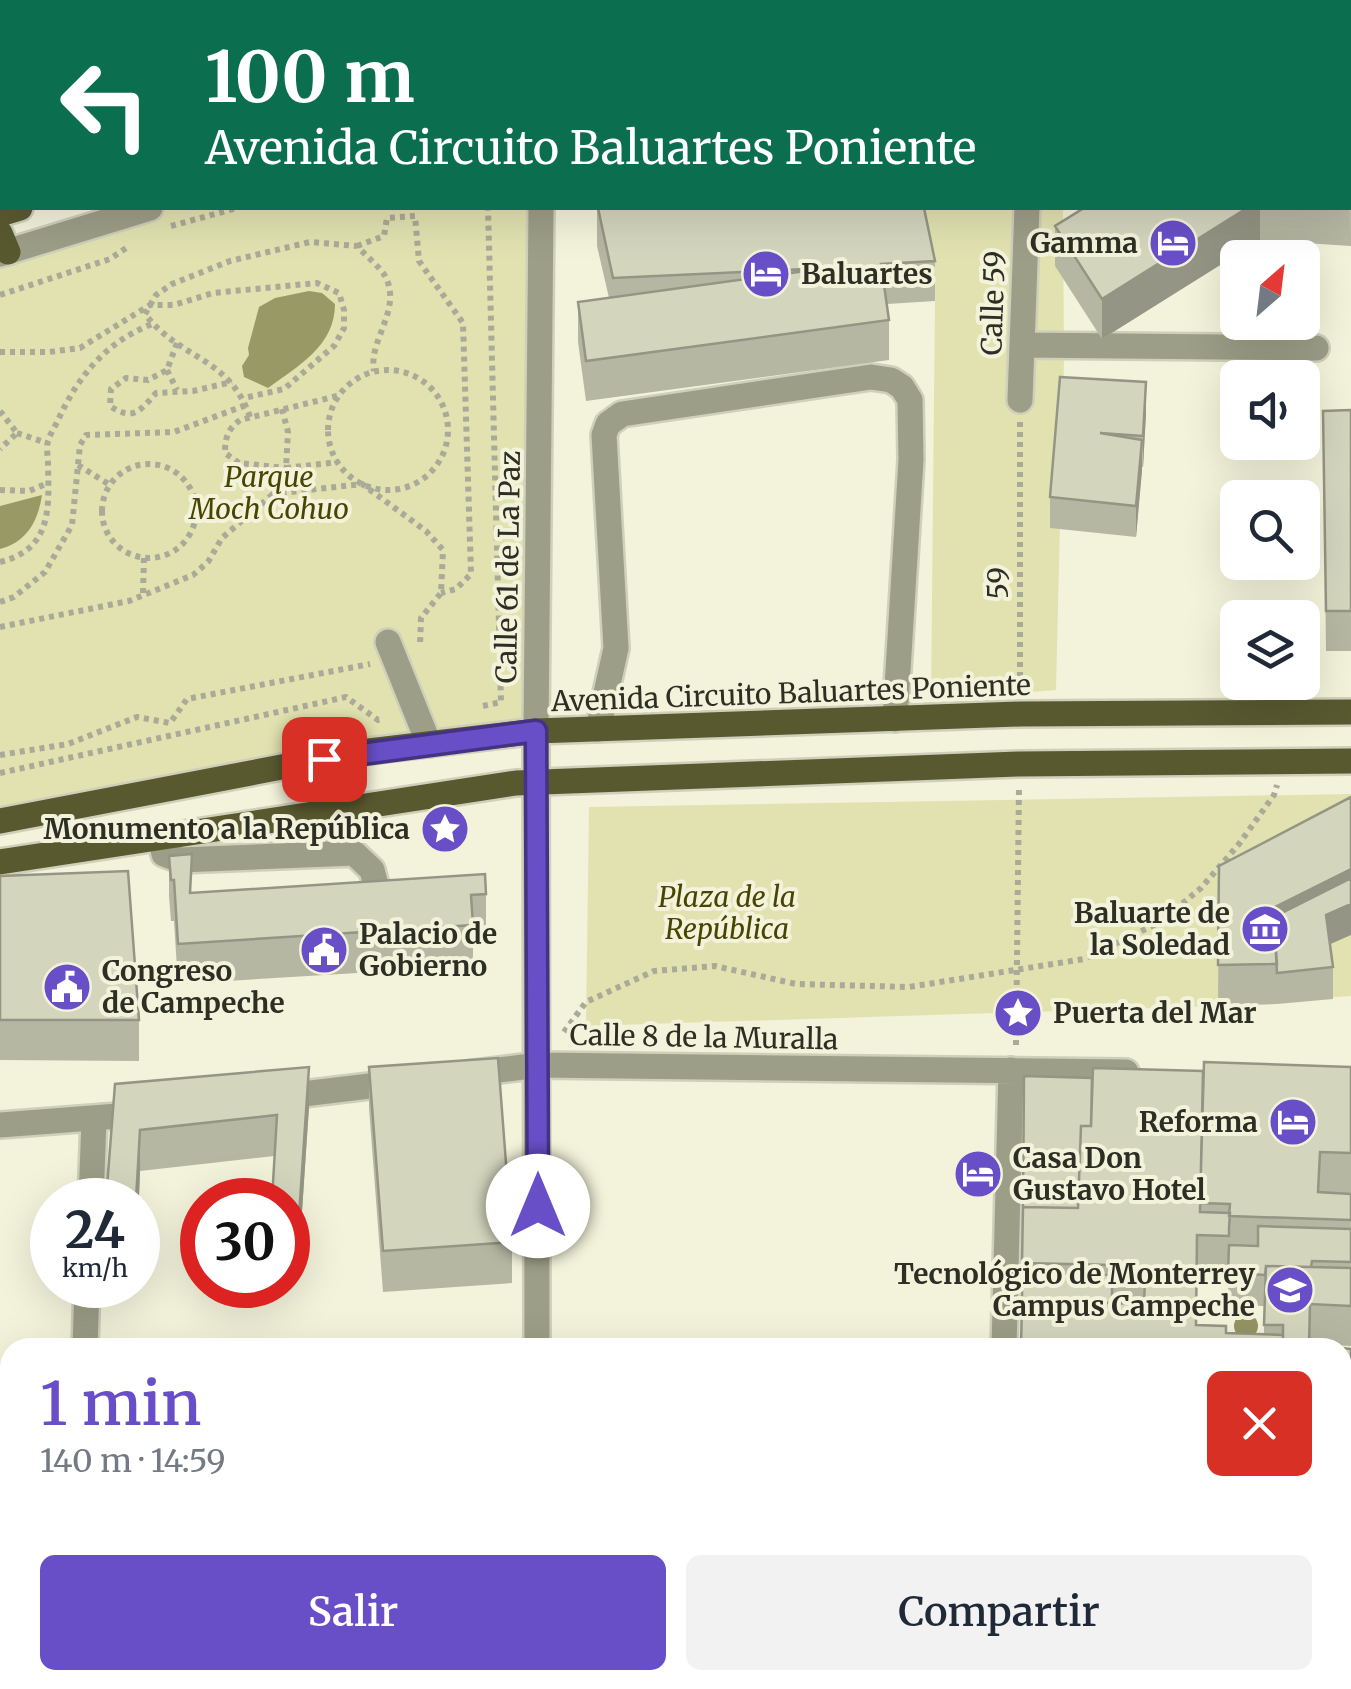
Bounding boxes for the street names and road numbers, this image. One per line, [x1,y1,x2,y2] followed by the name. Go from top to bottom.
[973,250,1013,356] street label: Calle 59
[488,450,528,684] street label: Calle 61 de La Paz
[980,567,1016,599] street label: 59
[550,667,1031,719] street label: Avenida Circuito Baluartes Poniente
[569,1017,839,1057] street label: Calle 8 de la Muralla

